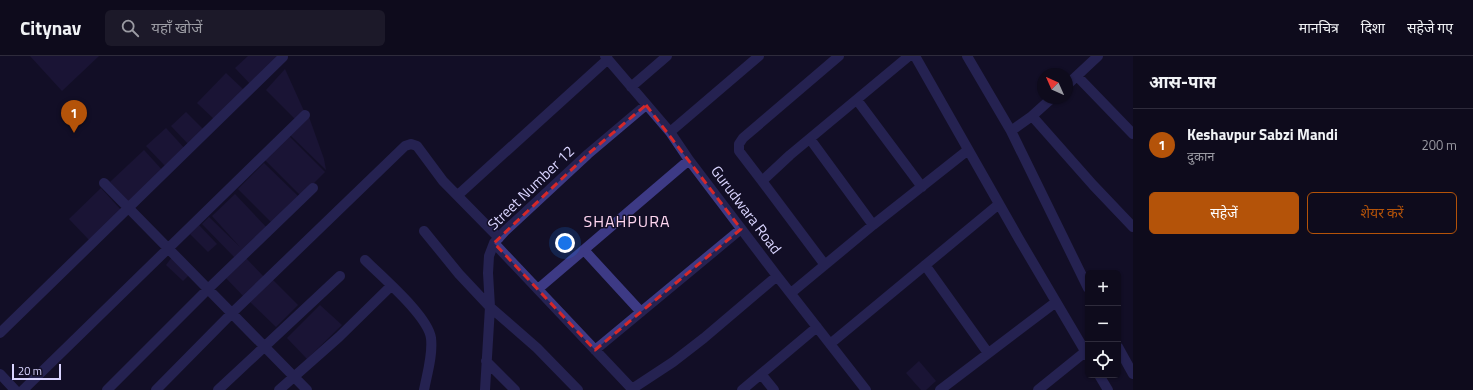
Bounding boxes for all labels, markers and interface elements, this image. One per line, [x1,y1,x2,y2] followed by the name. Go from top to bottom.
[105,10,385,46] search box
[20,13,81,42] text: Citynav
[151,16,202,39] text: यहाँ खोजें
[119,17,141,39] icon: search
[1299,17,1339,38] text: मानचित्र
[1361,17,1385,38] text: दिशा
[1407,17,1453,38] text: सहेजे गए
[1037,68,1073,104] north arrow
[1149,69,1216,95] text: आस-पास
[61,100,87,133] pin: 1
[1187,123,1338,146] text: Keshavpur Sabzi Mandi
[1158,135,1166,155] text: 1
[1421,135,1457,155] text: 200 m
[482,140,579,235] street label: Street Number 12
[1187,146,1214,166] text: दुकान
[705,161,787,259] street label: Gurudwara Road
[1149,192,1299,234] button: सहेजें
[1307,192,1457,234] button: शेयर करें
[584,209,670,233] district label: SHAHPURA
[555,233,575,253] your location
[1085,270,1121,378] map controls
[1085,270,1121,306] button: +
[1085,306,1121,342] button: −
[1085,342,1121,378] button: locate
[12,362,61,381] scale bar
[18,363,42,379] text: 20 m

